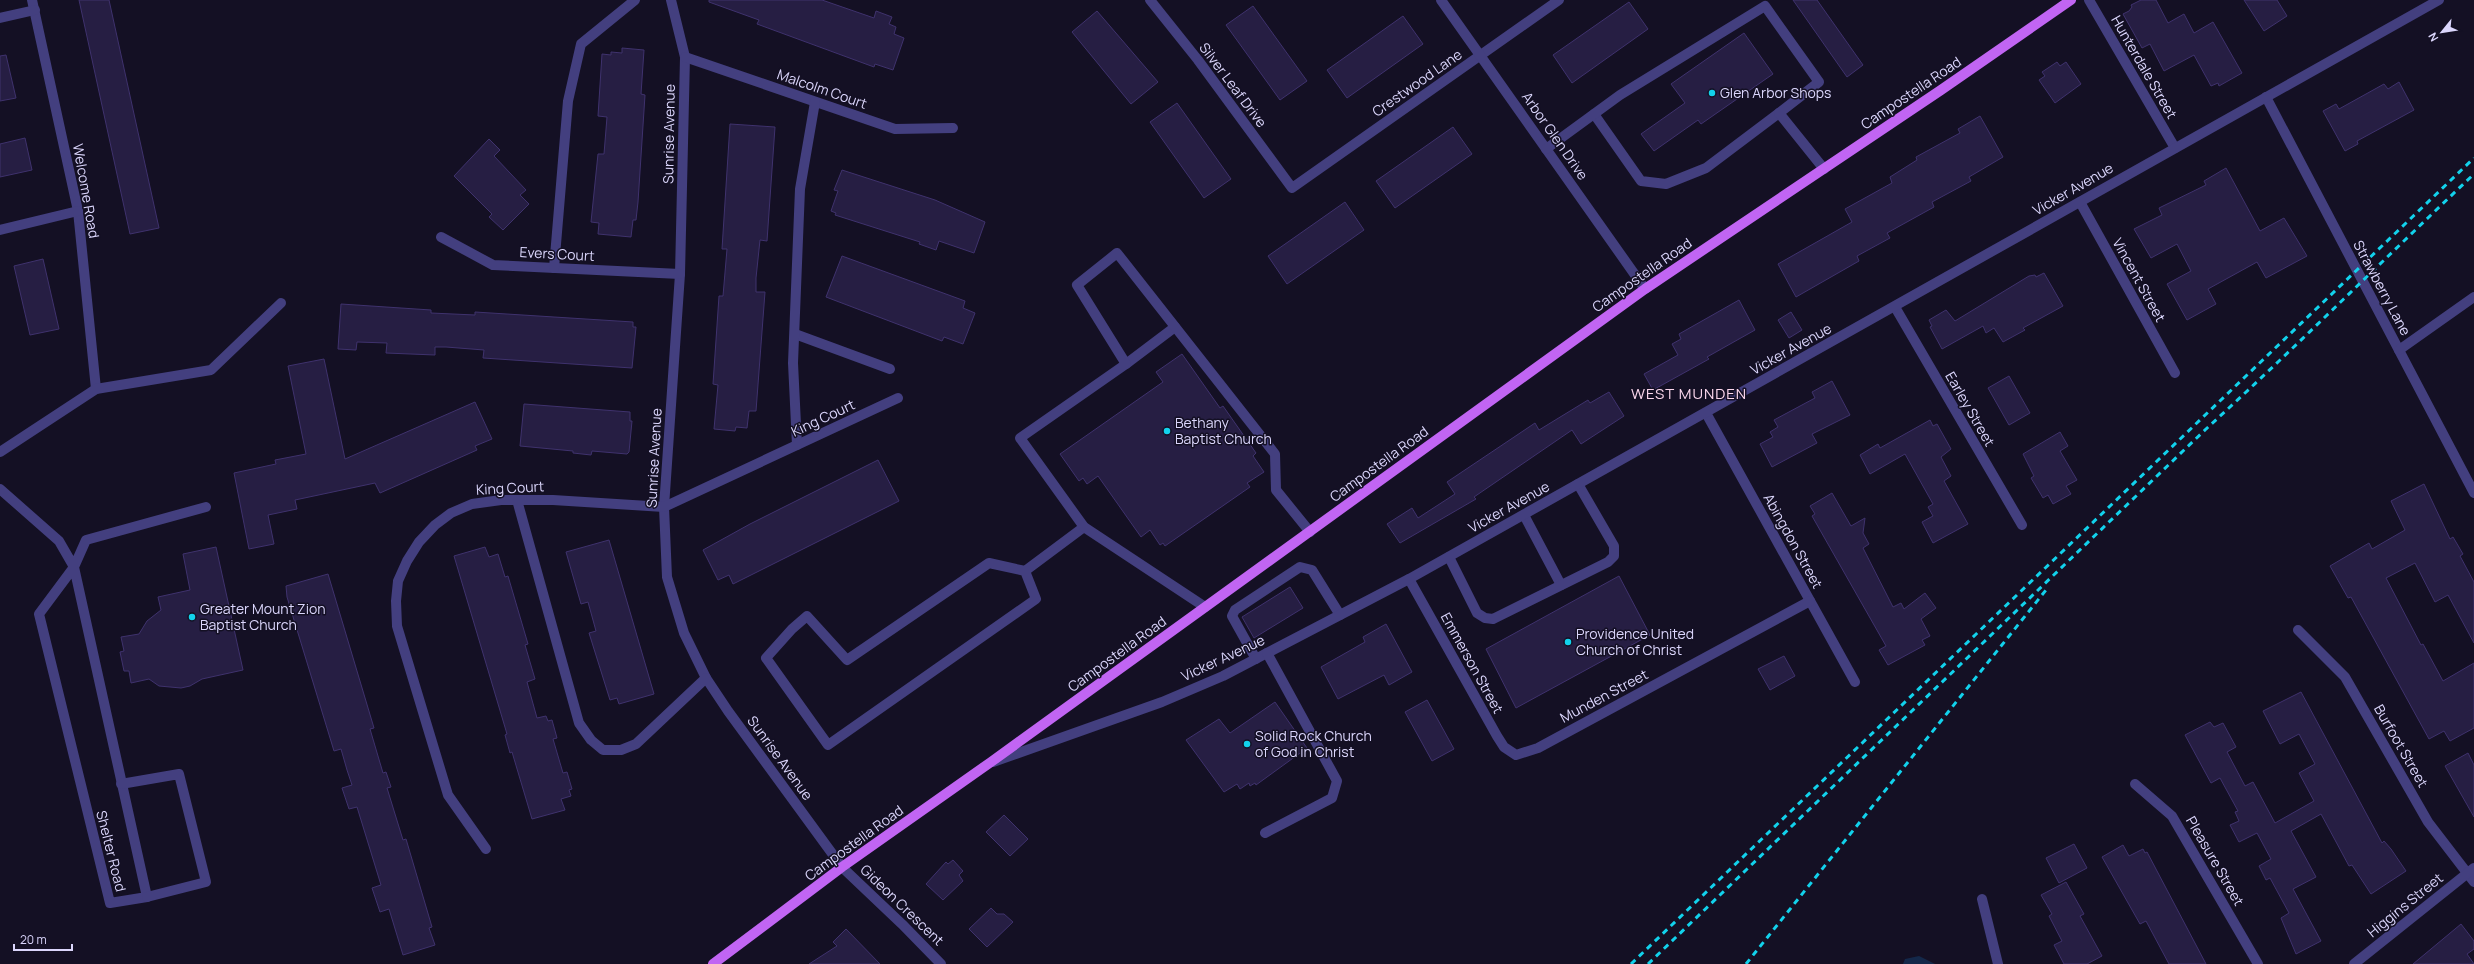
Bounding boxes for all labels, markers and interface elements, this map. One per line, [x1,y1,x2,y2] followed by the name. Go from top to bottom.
[2107,12,2182,122] street label: Hunterdale Street
[2422,12,2462,52] north arrow
[2424,30,2441,44] text: N
[1195,38,1272,131] street label: Silver Leaf Drive
[1368,45,1465,121] street label: Crestwood Lane
[1857,52,1965,133] street label: Campostella Road
[775,64,870,113] street label: Malcolm Court
[1720,83,1831,102] place label: Glen Arbor Shops
[658,84,679,184] street label: Sunrise Avenue
[1518,88,1593,183] street label: Arbor Glen Drive
[1707,88,1717,98] marker: Glen Arbor Shops
[69,142,104,240] street label: Welcome Road
[2029,158,2116,219] street label: Vicker Avenue
[1588,233,1695,316] street label: Campostella Road
[2109,234,2170,325] street label: Vincent Street
[2349,237,2416,339] street label: Strawberry Lane
[519,242,595,265] street label: Evers Court
[1747,318,1835,379] street label: Vicker Avenue
[1941,368,2000,450] street label: Earley Street
[1631,383,1747,404] district label: WEST MUNDEN
[788,394,858,441] street label: King Court
[641,408,666,508] street label: Sunrise Avenue
[1175,413,1272,448] place label: Bethany Baptist Church
[1326,421,1432,506] street label: Campostella Road
[1162,426,1172,436] marker: Bethany Baptist Church
[475,476,545,499] street label: King Court
[1465,476,1553,537] street label: Vicker Avenue
[1759,490,1828,592] street label: Abingdon Street
[200,599,326,634] place label: Greater Mount Zion Baptist Church
[1437,609,1508,717] street label: Emmerson Street
[1064,611,1170,696] street label: Campostella Road
[187,612,197,622] marker: Greater Mount Zion Baptist Church
[1576,624,1694,659] place label: Providence United Church of Christ
[1178,630,1268,685] street label: Vicker Avenue
[1563,637,1573,647] marker: Providence United Church of Christ
[1557,664,1651,727] street label: Munden Street
[2370,701,2433,791] street label: Burfoot Street
[743,712,817,804] street label: Sunrise Avenue
[1255,726,1372,761] place label: Solid Rock Church of God in Christ
[1242,739,1252,749] marker: Solid Rock Church of God in Christ
[801,800,907,885] street label: Campostella Road
[92,808,131,893] street label: Shelter Road
[2182,813,2249,909] street label: Pleasure Street
[857,860,948,950] street label: Gideon Crescent
[2363,868,2447,941] street label: Higgins Street
[14,926,72,952] scale bar
[20,931,47,948] text: 20 m

